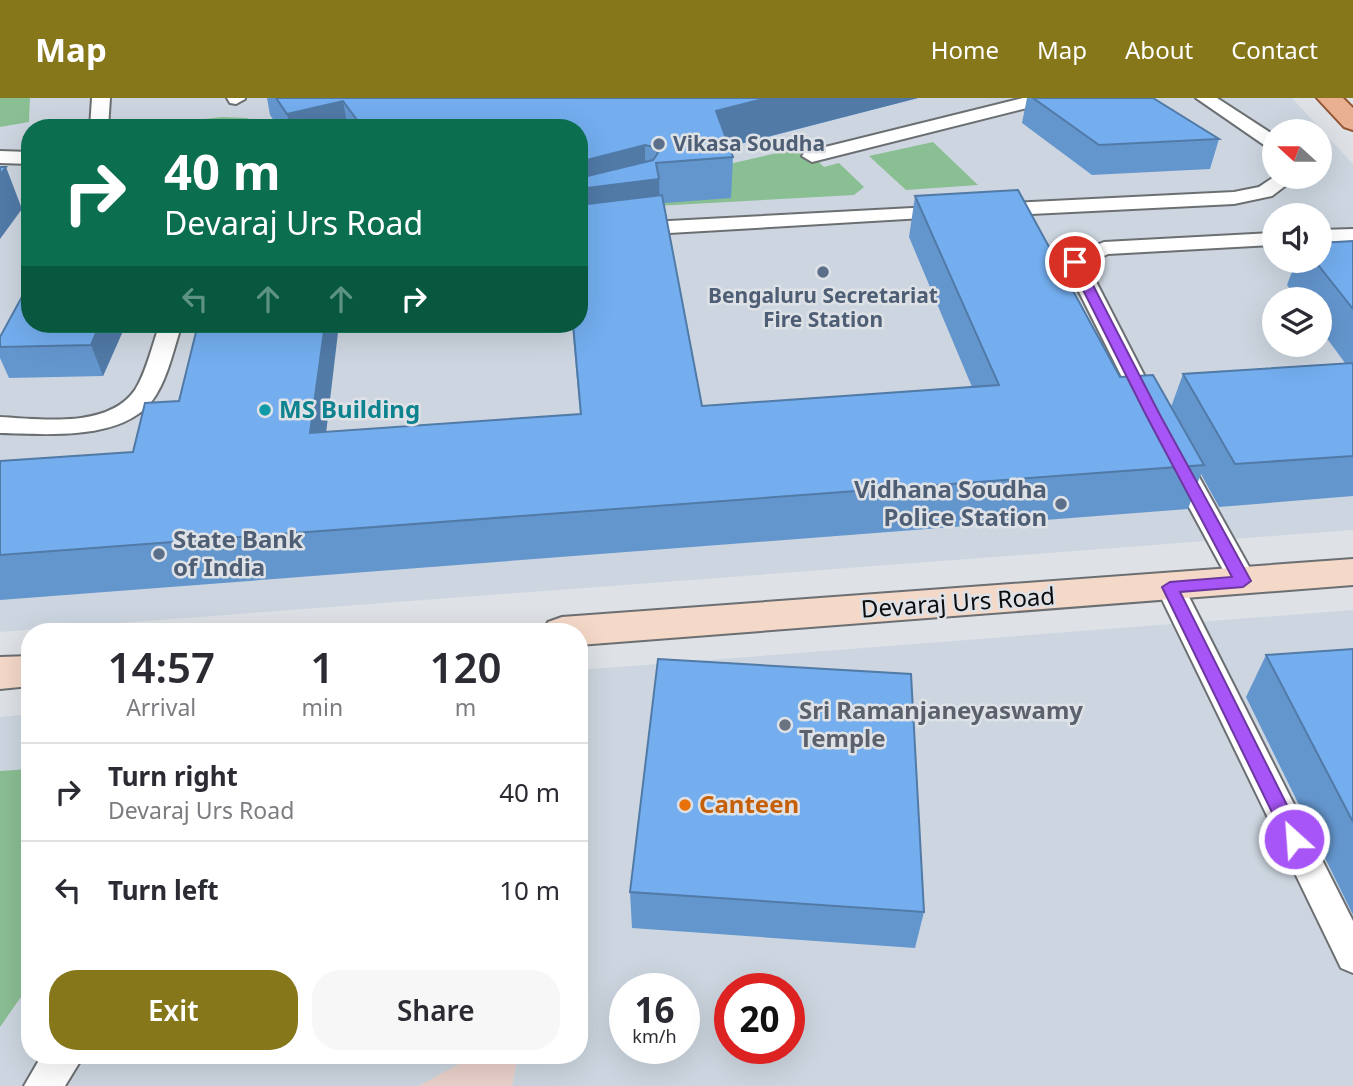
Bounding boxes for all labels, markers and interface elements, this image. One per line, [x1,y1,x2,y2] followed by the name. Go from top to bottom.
[35,27,107,72] text: Map
[931,33,999,66] text: Home
[1037,33,1087,66] text: Map
[1125,33,1193,66] text: About
[1231,33,1318,66] text: Contact
[1262,119,1332,189] north arrow
[1262,119,1332,357] map controls
[673,129,825,157] place label: Vikasa Soudha
[651,136,667,152] marker: Vikasa Soudha
[164,138,281,204] text: 40 m
[49,147,140,238] icon: right
[164,201,423,244] text: Devaraj Urs Road
[1262,203,1332,273] button: sound
[1045,232,1105,292] pin
[1056,243,1094,281] icon: arrive
[815,264,831,280] marker: Bengaluru Secretariat Fire Station
[176,280,214,318] icon: left
[249,280,287,318] icon: ahead
[322,280,360,318] icon: ahead
[395,280,433,318] icon: right
[708,281,938,333] place label: Bengaluru Secretariat Fire Station
[1262,287,1332,357] button: layers
[279,392,420,425] place label: MS Building
[257,402,273,418] marker: MS Building
[854,472,1047,533] place label: Vidhana Soudha Police Station
[1053,496,1069,512] marker: Vidhana Soudha Police Station
[173,522,303,583] place label: State Bank of India
[151,546,167,562] marker: State Bank of India
[860,578,1056,625] street label: Devaraj Urs Road
[107,638,215,695] text: 14:57
[310,638,334,695] text: 1
[430,638,502,695] text: 120
[126,691,196,723] text: Arrival
[301,691,343,723] text: min
[455,691,476,723] text: m
[799,693,1083,754] place label: Sri Ramanjaneyaswamy Temple
[777,717,793,733] marker: Sri Ramanjaneyaswamy Temple
[108,758,238,794] text: Turn right
[49,773,87,811] icon: right
[499,774,560,810] text: 40 m
[699,787,799,820] place label: Canteen
[108,794,294,826] text: Devaraj Urs Road
[677,797,693,813] marker: Canteen
[1257,802,1331,876] position arrow
[49,871,87,909] icon: left
[108,872,219,908] text: Turn left
[499,872,560,908] text: 10 m
[49,970,298,1050] button: Exit
[312,970,560,1050] button: Share
[714,973,805,1064] speed limit sign: 20
[634,986,675,1033] text: 16
[632,1024,677,1048] text: km/h

